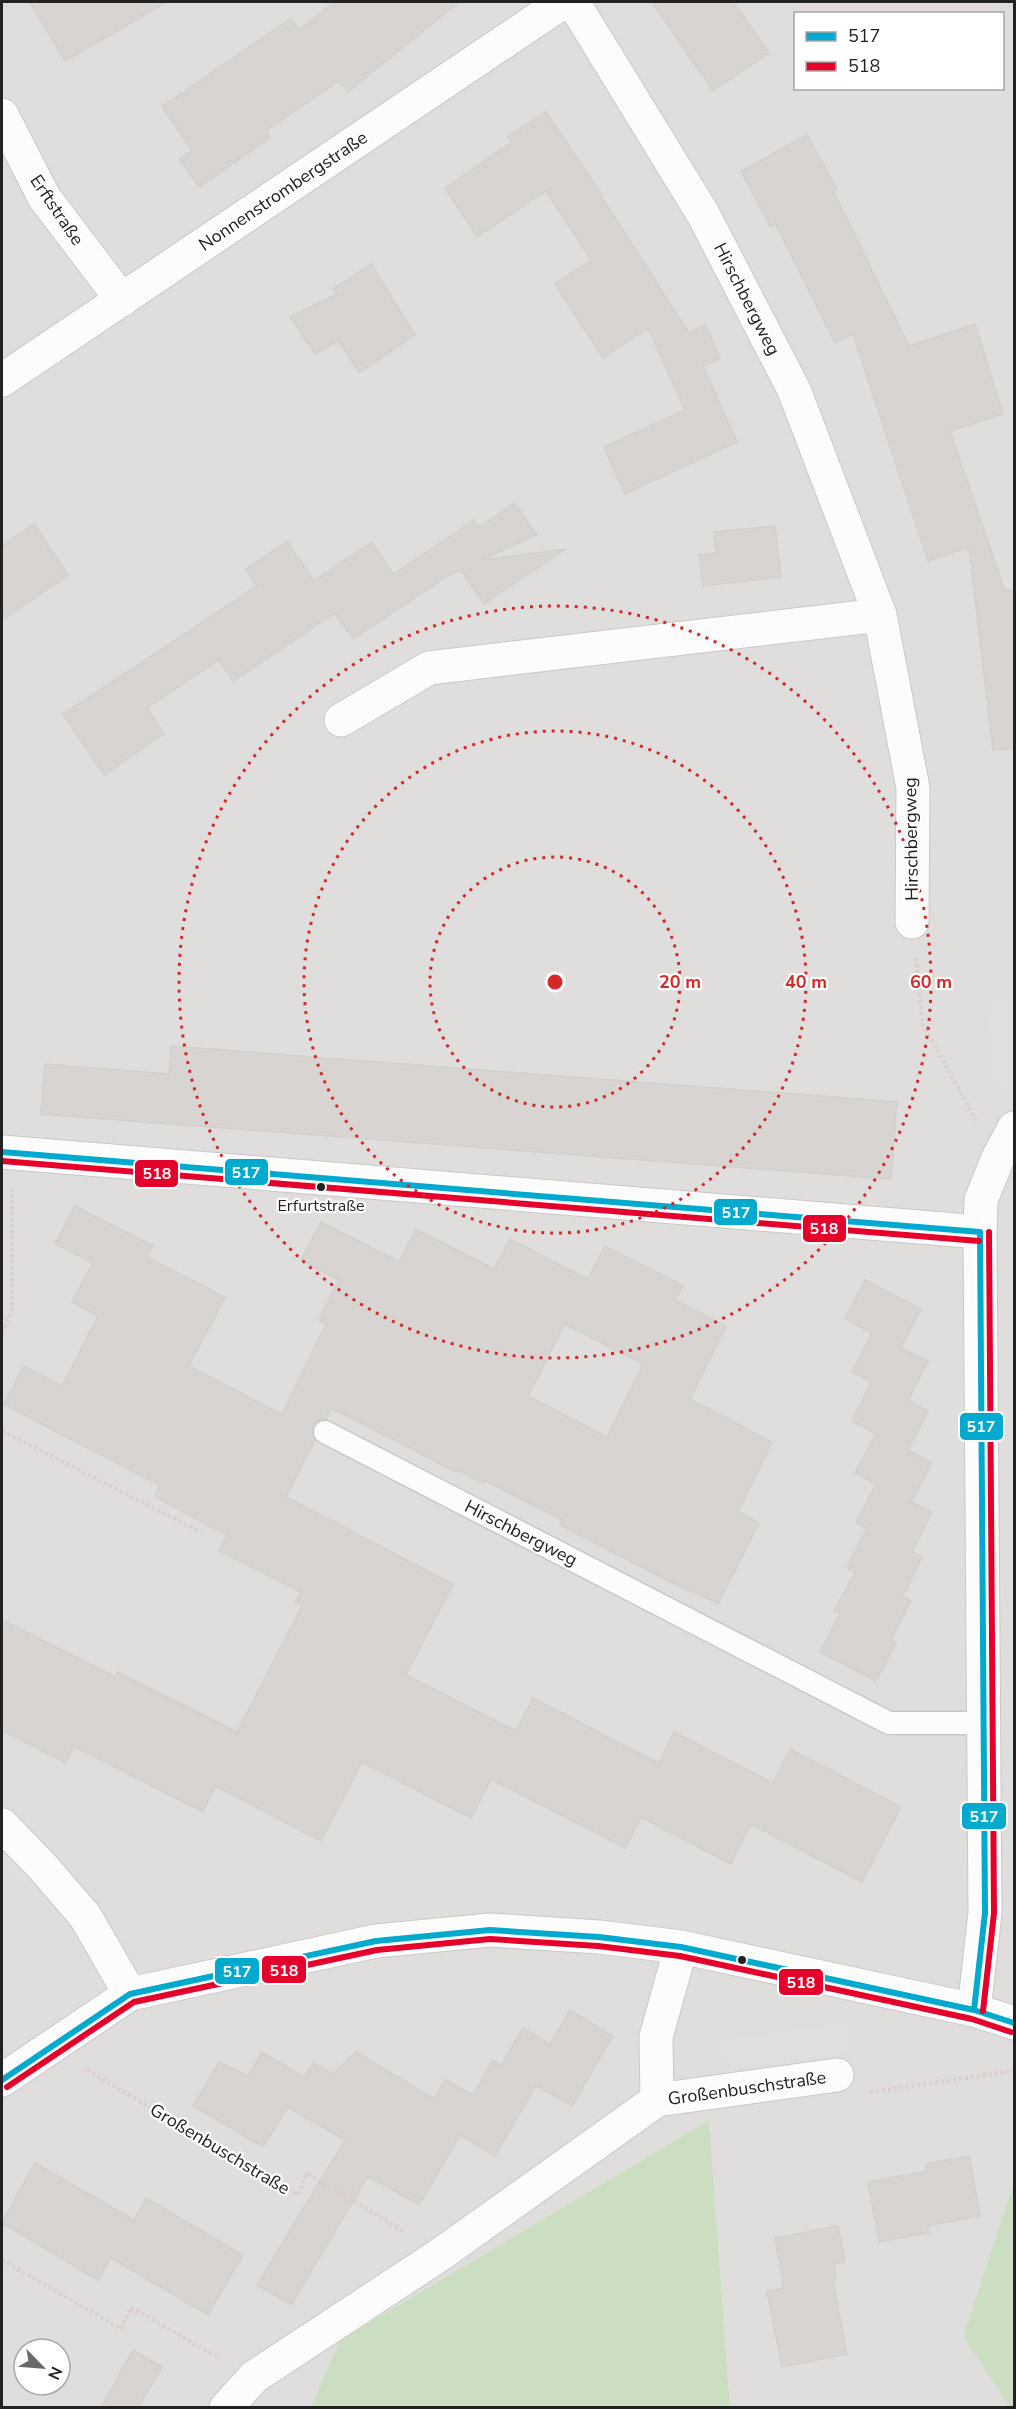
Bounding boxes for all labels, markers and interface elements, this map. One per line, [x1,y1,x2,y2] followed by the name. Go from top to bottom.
[794,12,1004,90] legend
[848,24,880,48] text: 517
[848,54,880,78] text: 518
[194,126,372,256] street label: Nonnenstrombergstraße
[24,170,90,250] street label: Erftstraße
[708,239,786,359] street label: Hirschbergweg
[898,777,924,901] street label: Hirschbergweg
[659,970,701,994] text: 20 m
[785,970,827,994] text: 40 m
[910,970,952,994] text: 60 m
[545,972,565,992] centre of rings
[224,1158,269,1186] line badge: 517
[134,1159,179,1188] line badge: 518
[232,1162,260,1184] text: 517
[143,1163,171,1185] text: 518
[315,1181,327,1193] marker: Erfurtstraße
[277,1195,365,1217] place label: Erfurtstraße
[713,1198,758,1226] line badge: 517
[722,1202,750,1224] text: 517
[802,1214,847,1243] line badge: 518
[810,1218,838,1240] text: 518
[959,1412,1004,1441] line badge: 517
[967,1416,995,1438] text: 517
[461,1494,581,1572] street label: Hirschbergweg
[961,1802,1007,1830] line badge: 517
[970,1806,998,1828] text: 517
[736,1954,748,1966] unlabelled marker
[261,1955,307,1984] line badge: 518
[214,1957,260,1985] line badge: 517
[270,1960,298,1982] text: 518
[223,1961,251,1983] text: 517
[778,1968,824,1996] line badge: 518
[787,1972,815,1994] text: 518
[666,2065,828,2111] street label: Großenbuschstraße
[145,2098,295,2200] street label: Großenbuschstraße
[12,2337,72,2397] north arrow
[42,2363,67,2383] text: N

